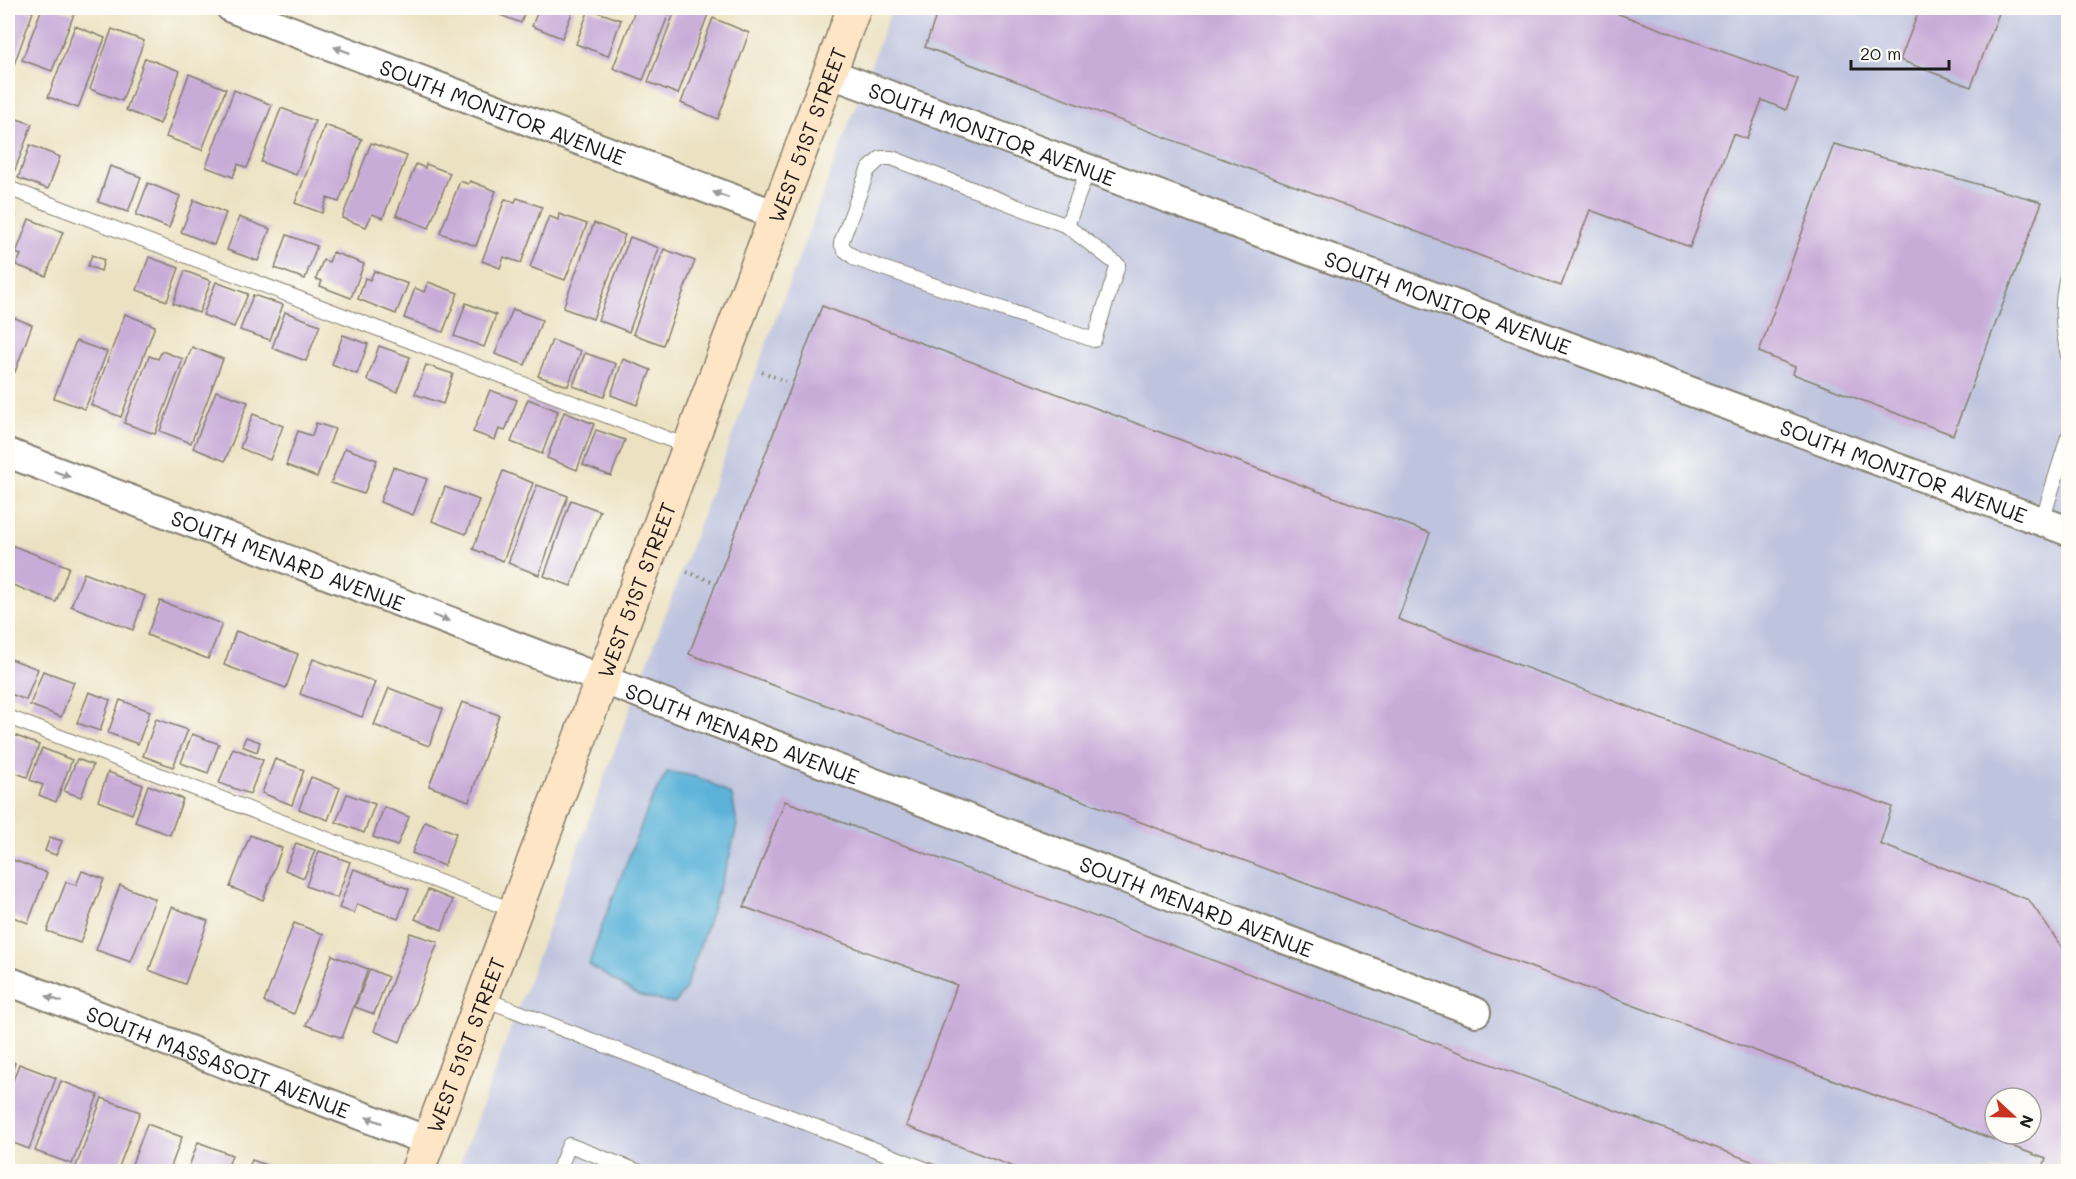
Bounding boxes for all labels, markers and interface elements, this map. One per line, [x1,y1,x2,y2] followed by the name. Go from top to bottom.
[1851,33,1948,71] scale bar
[1860,41,1901,65] text: 20 m
[761,43,852,226] street label: WEST 51ST STREET
[333,45,351,55] one-way arrow
[376,52,630,170] street label: SOUTH MONITOR AVENUE
[865,75,1119,191] street label: SOUTH MONITOR AVENUE
[712,189,730,199] one-way arrow
[1321,244,1575,360] street label: SOUTH MONITOR AVENUE
[1777,412,2031,528] street label: SOUTH MONITOR AVENUE
[53,470,71,479] one-way arrow
[590,498,681,681] street label: WEST 51ST STREET
[168,503,409,616] street label: SOUTH MENARD AVENUE
[432,614,450,624] one-way arrow
[622,676,863,789] street label: SOUTH MENARD AVENUE
[1076,849,1317,962] street label: SOUTH MENARD AVENUE
[420,953,510,1136] street label: WEST 51ST STREET
[45,993,63,1003] one-way arrow
[83,999,354,1124] street label: SOUTH MASSASOIT AVENUE
[1983,1086,2043,1146] north arrow
[2015,1112,2039,1131] text: N
[365,1115,383,1124] one-way arrow

